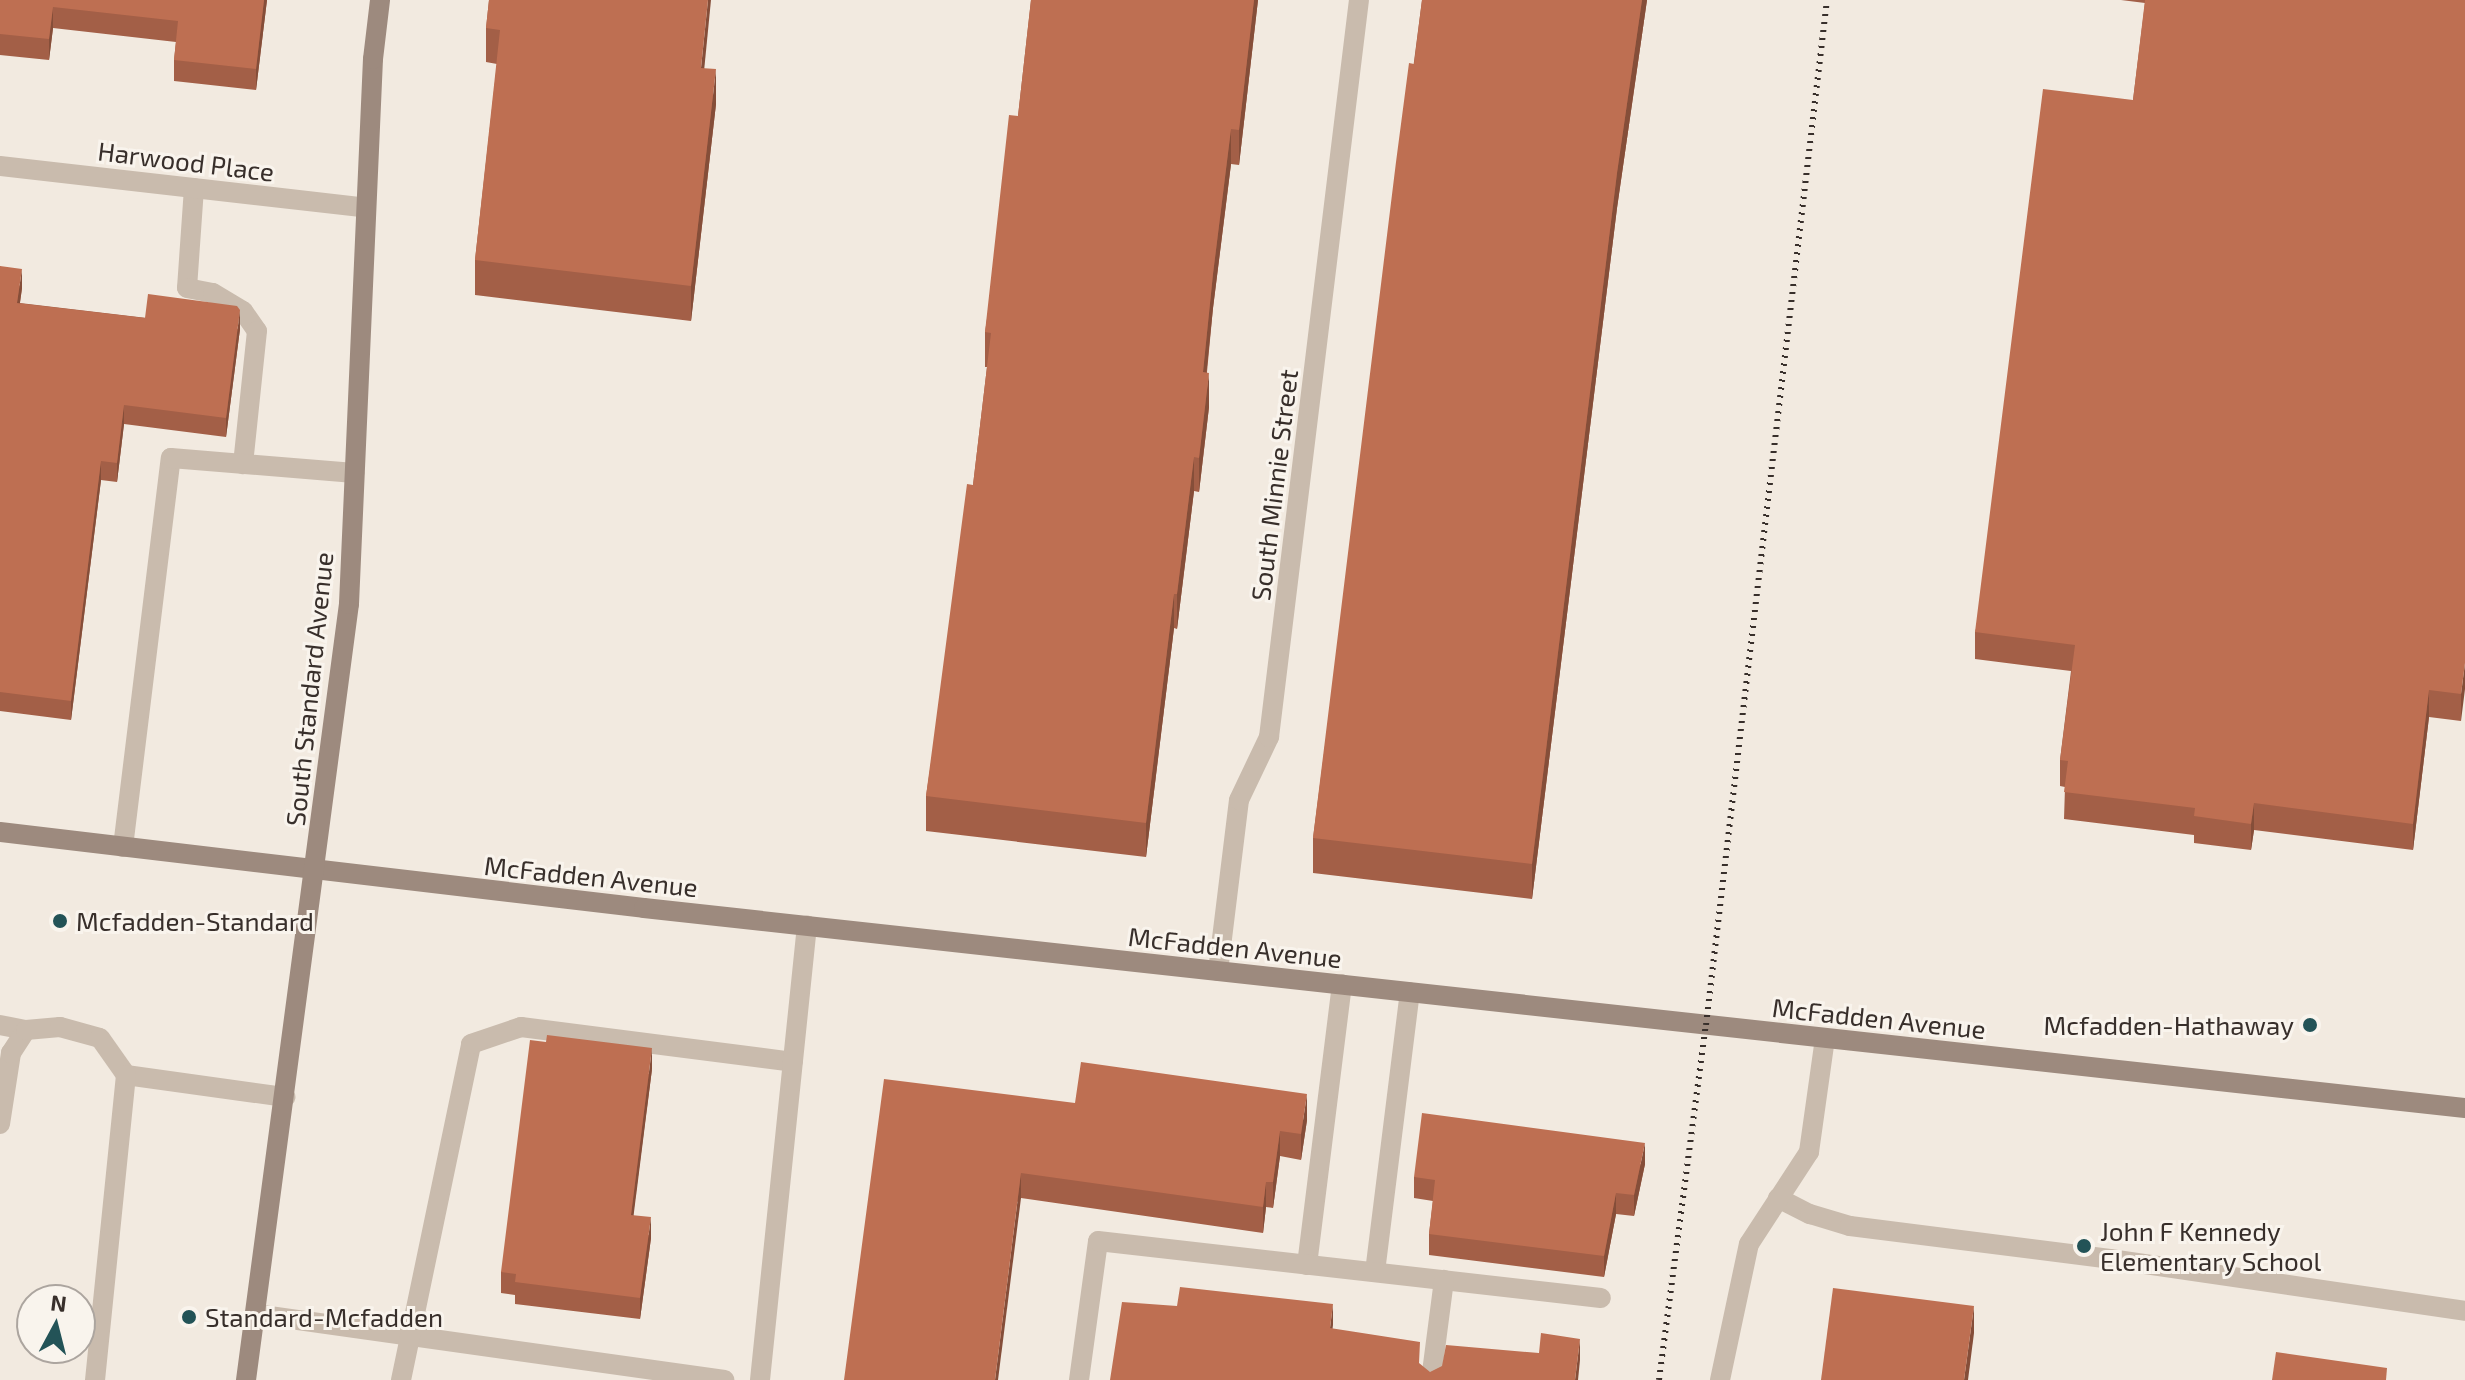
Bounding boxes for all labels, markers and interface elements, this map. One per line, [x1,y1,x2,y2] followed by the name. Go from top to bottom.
[96,135,276,187] street label: Harwood Place
[1244,368,1304,602] street label: South Minnie Street
[279,550,339,828] street label: South Standard Avenue
[482,849,700,903] street label: McFadden Avenue
[76,905,314,937] place label: Mcfadden-Standard
[51,912,69,930] marker: Mcfadden-Standard
[1126,920,1344,974] street label: McFadden Avenue
[1770,991,1988,1045] street label: McFadden Avenue
[2043,1009,2294,1041] place label: Mcfadden-Hathaway
[2301,1016,2319,1034] marker: Mcfadden-Hathaway
[2100,1215,2322,1276] place label: John F Kennedy Elementary School
[2075,1237,2093,1255] marker: John F Kennedy Elementary School
[16,1284,96,1364] north arrow
[49,1288,68,1316] text: N
[205,1301,443,1333] place label: Standard-Mcfadden
[180,1308,198,1326] marker: Standard-Mcfadden

